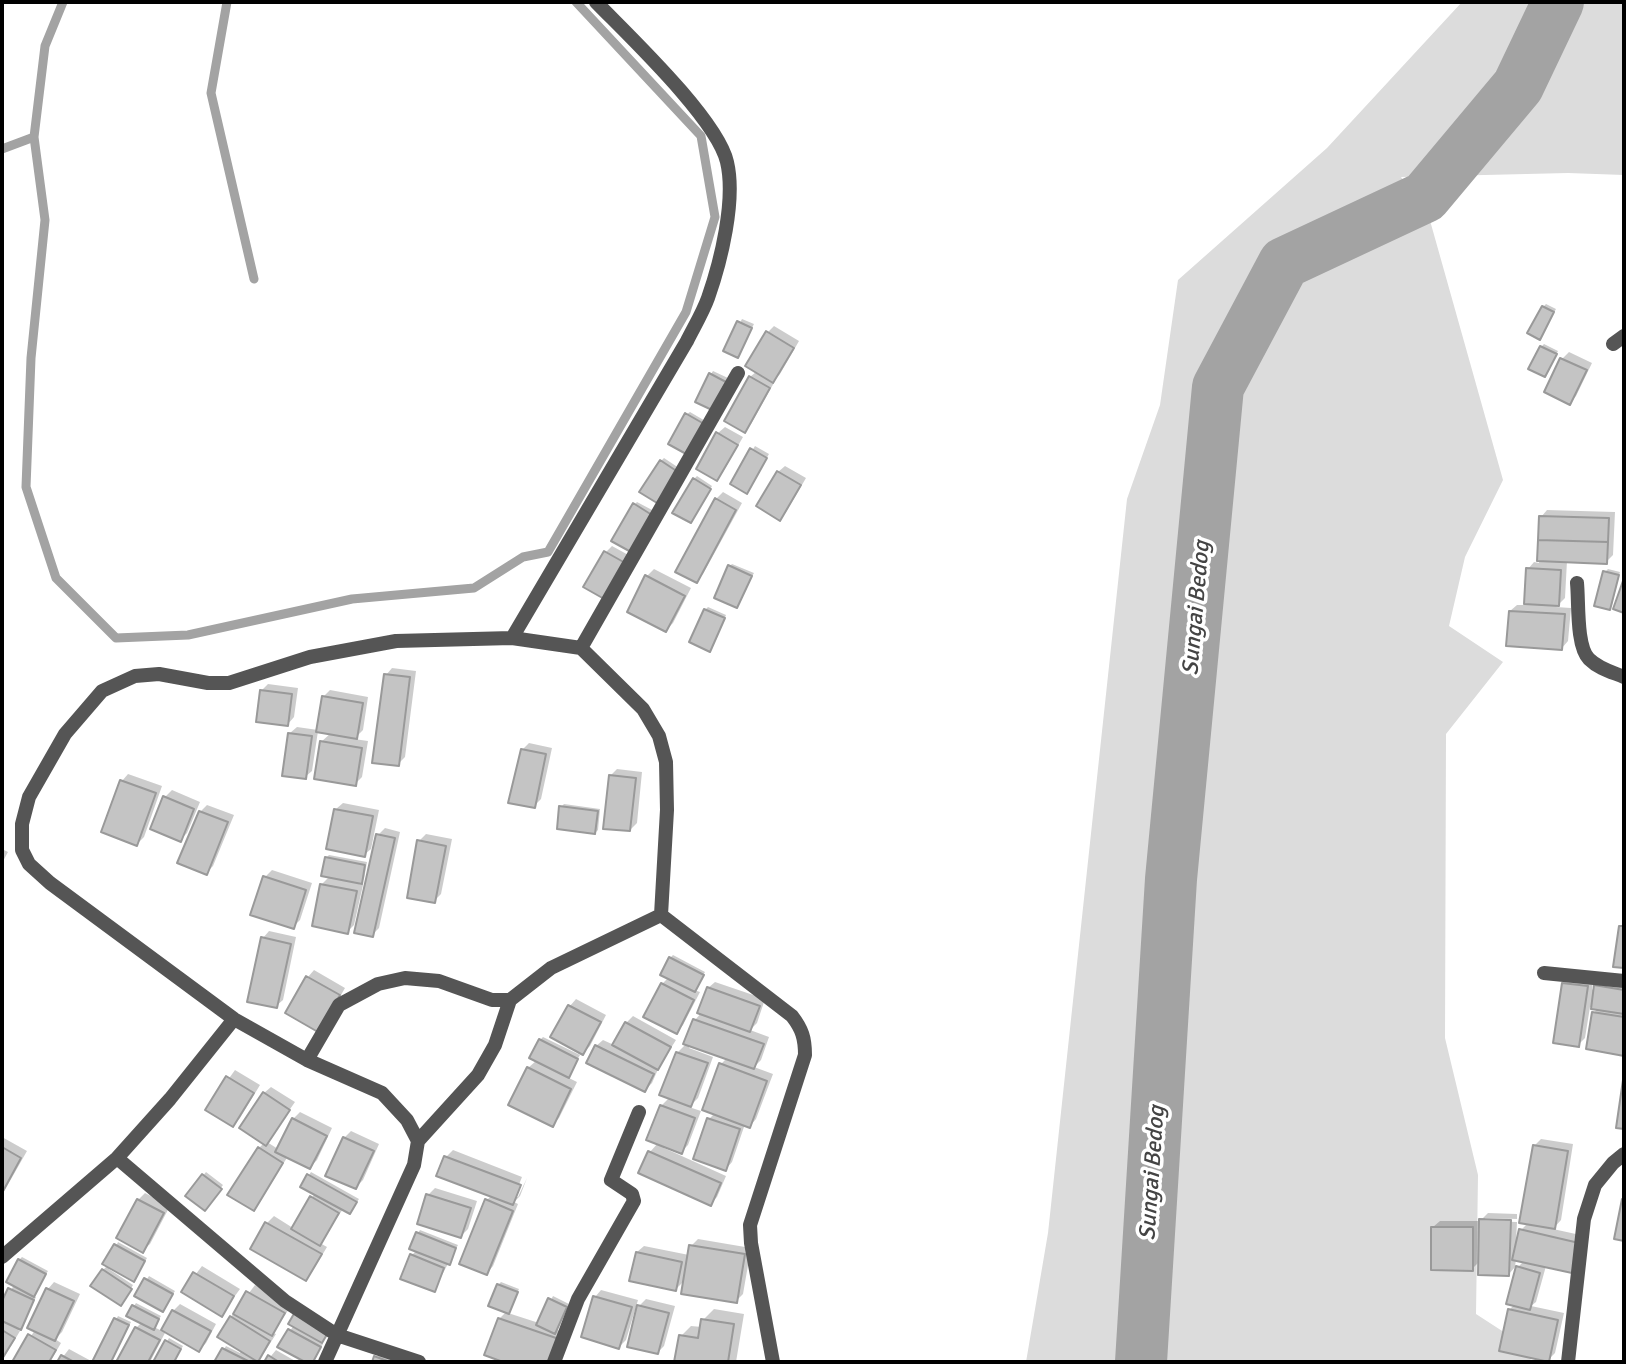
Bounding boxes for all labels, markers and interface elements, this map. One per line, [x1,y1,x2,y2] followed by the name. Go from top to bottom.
[1177,540,1217,676] water label: Sungai Bedog
[1135,1105,1171,1241] water label: Sungai Bedog

